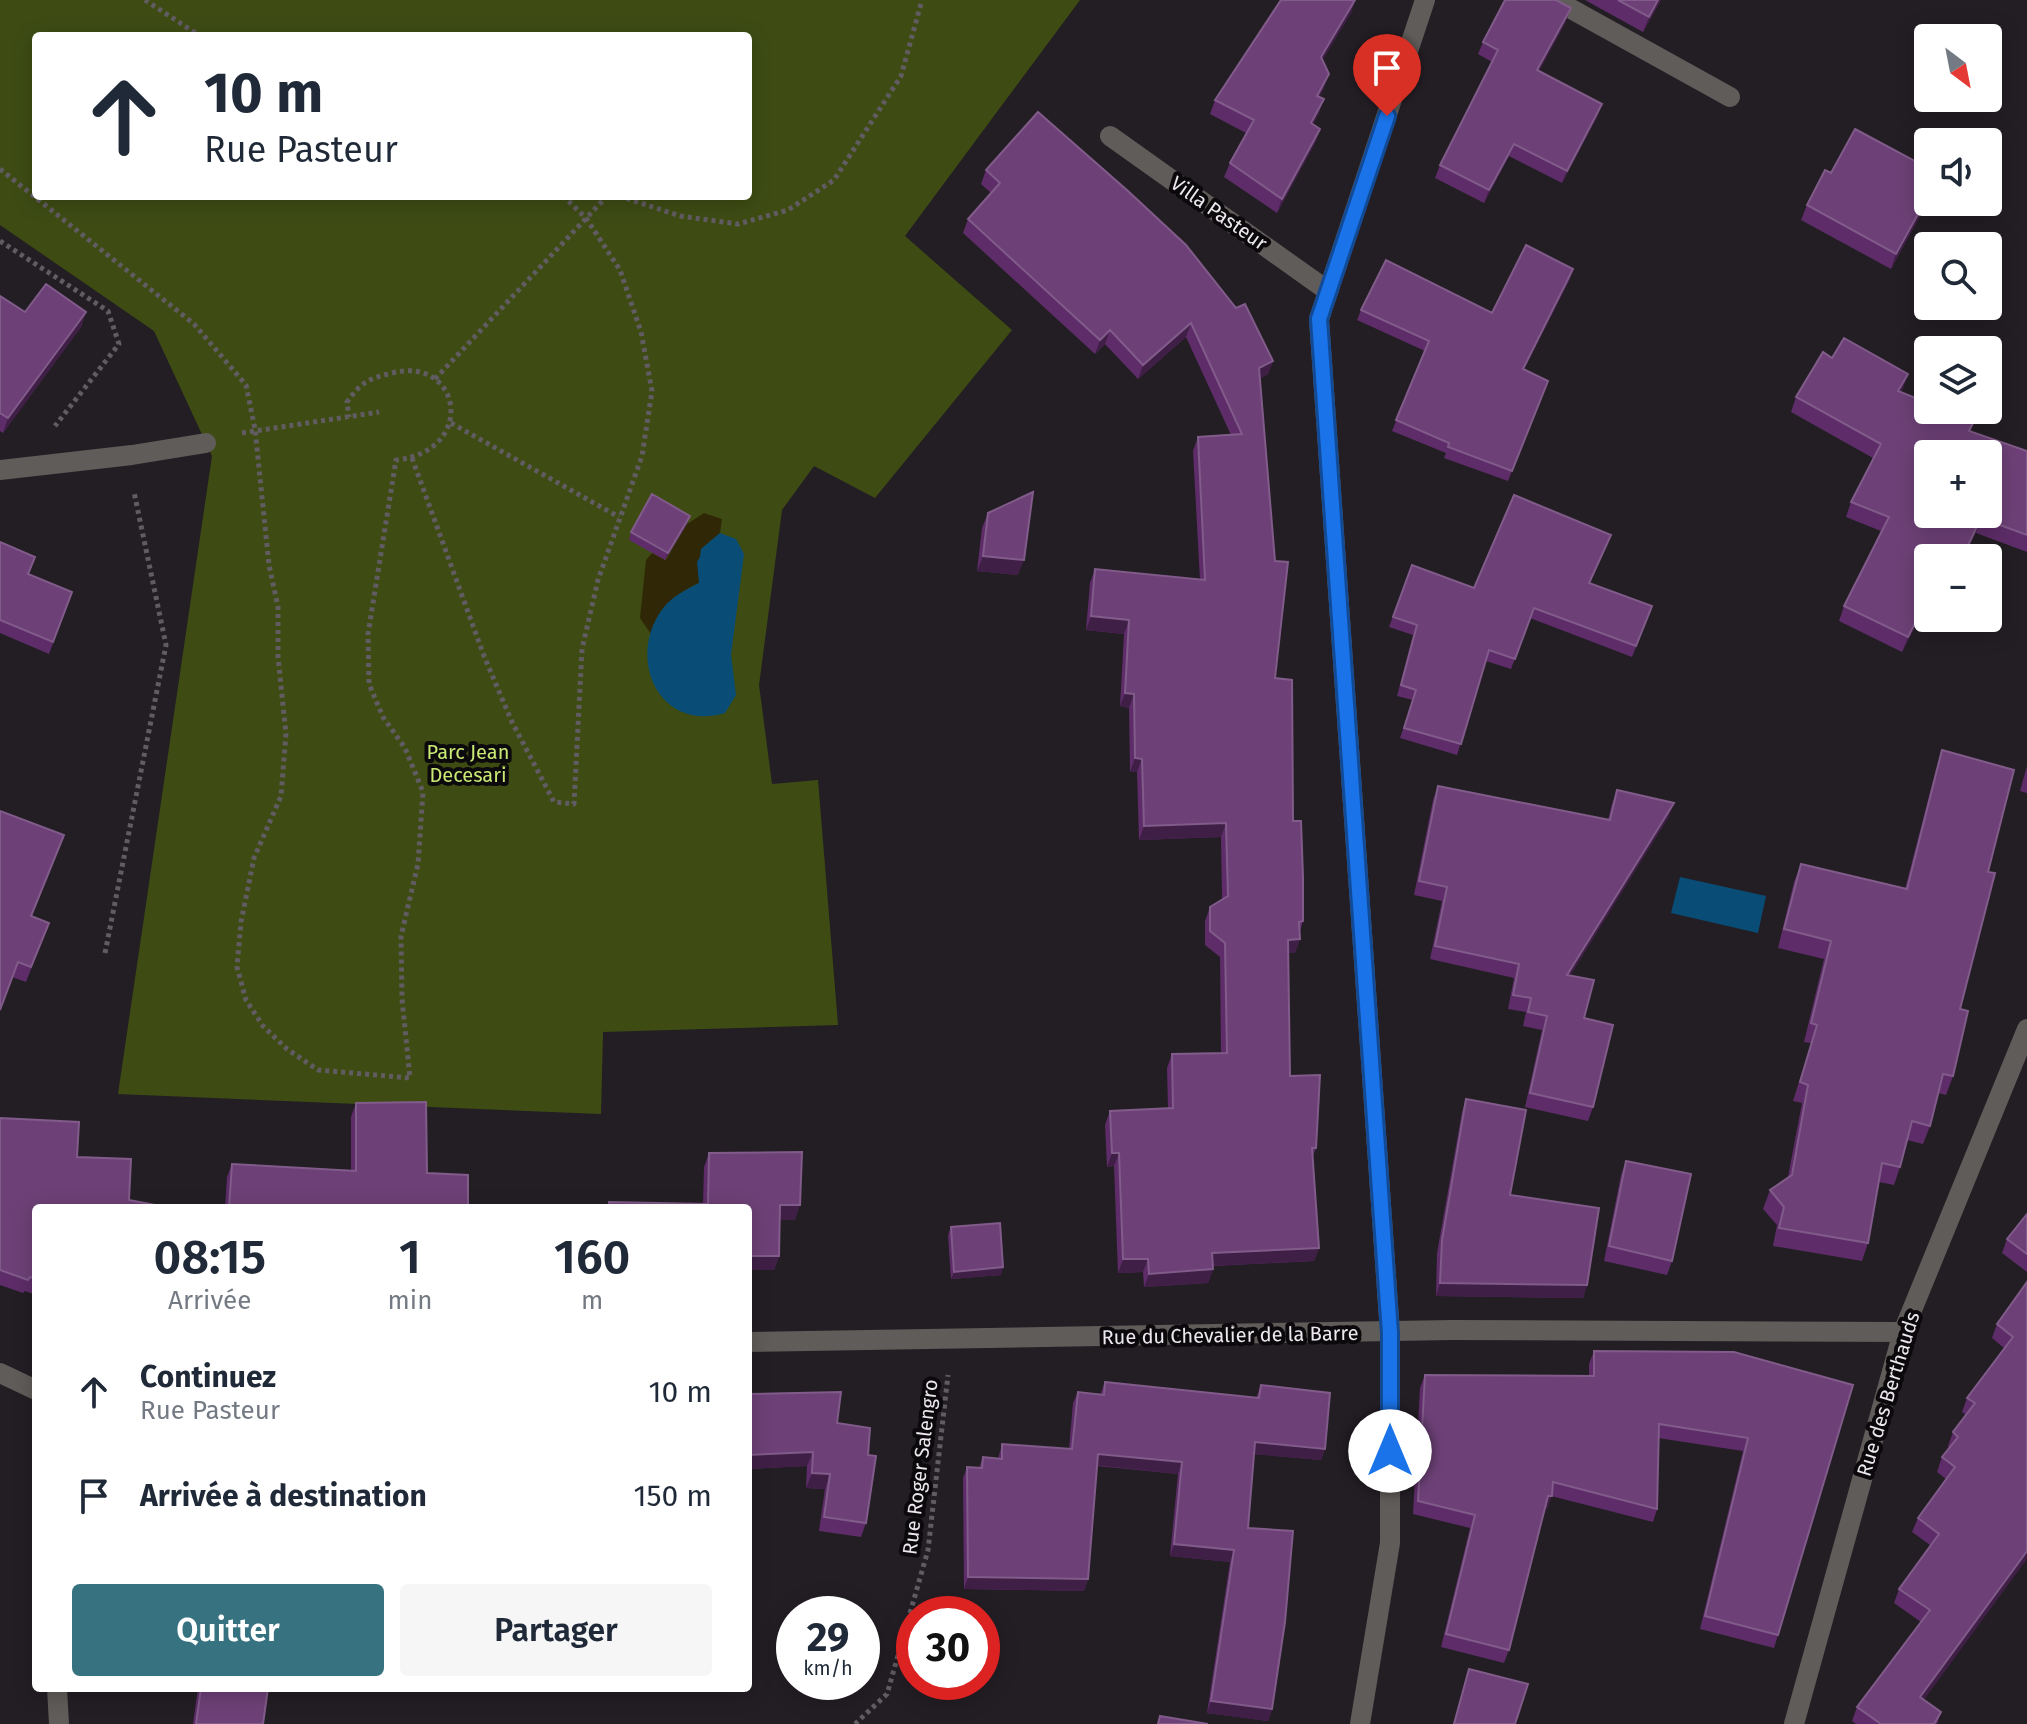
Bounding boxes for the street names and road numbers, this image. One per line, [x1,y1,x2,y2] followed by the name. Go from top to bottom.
[1166,171,1272,255] street label: Villa Pasteur
[1852,1309,1924,1479] street label: Rue des Berthauds
[1101,1321,1359,1349] street label: Rue du Chevalier de la Barre
[897,1378,943,1556] street label: Rue Roger Salengro

